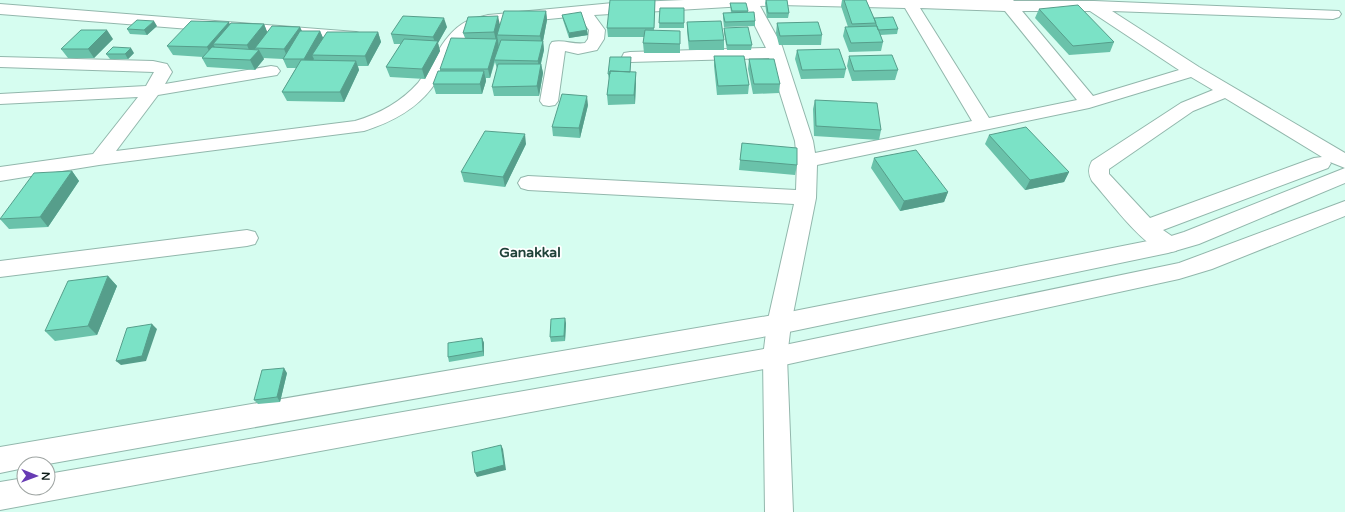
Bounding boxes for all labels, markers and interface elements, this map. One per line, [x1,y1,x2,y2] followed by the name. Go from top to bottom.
[499,244,561,261] district label: Ganakkal
[16,456,56,496] north arrow
[39,472,52,481] text: N

